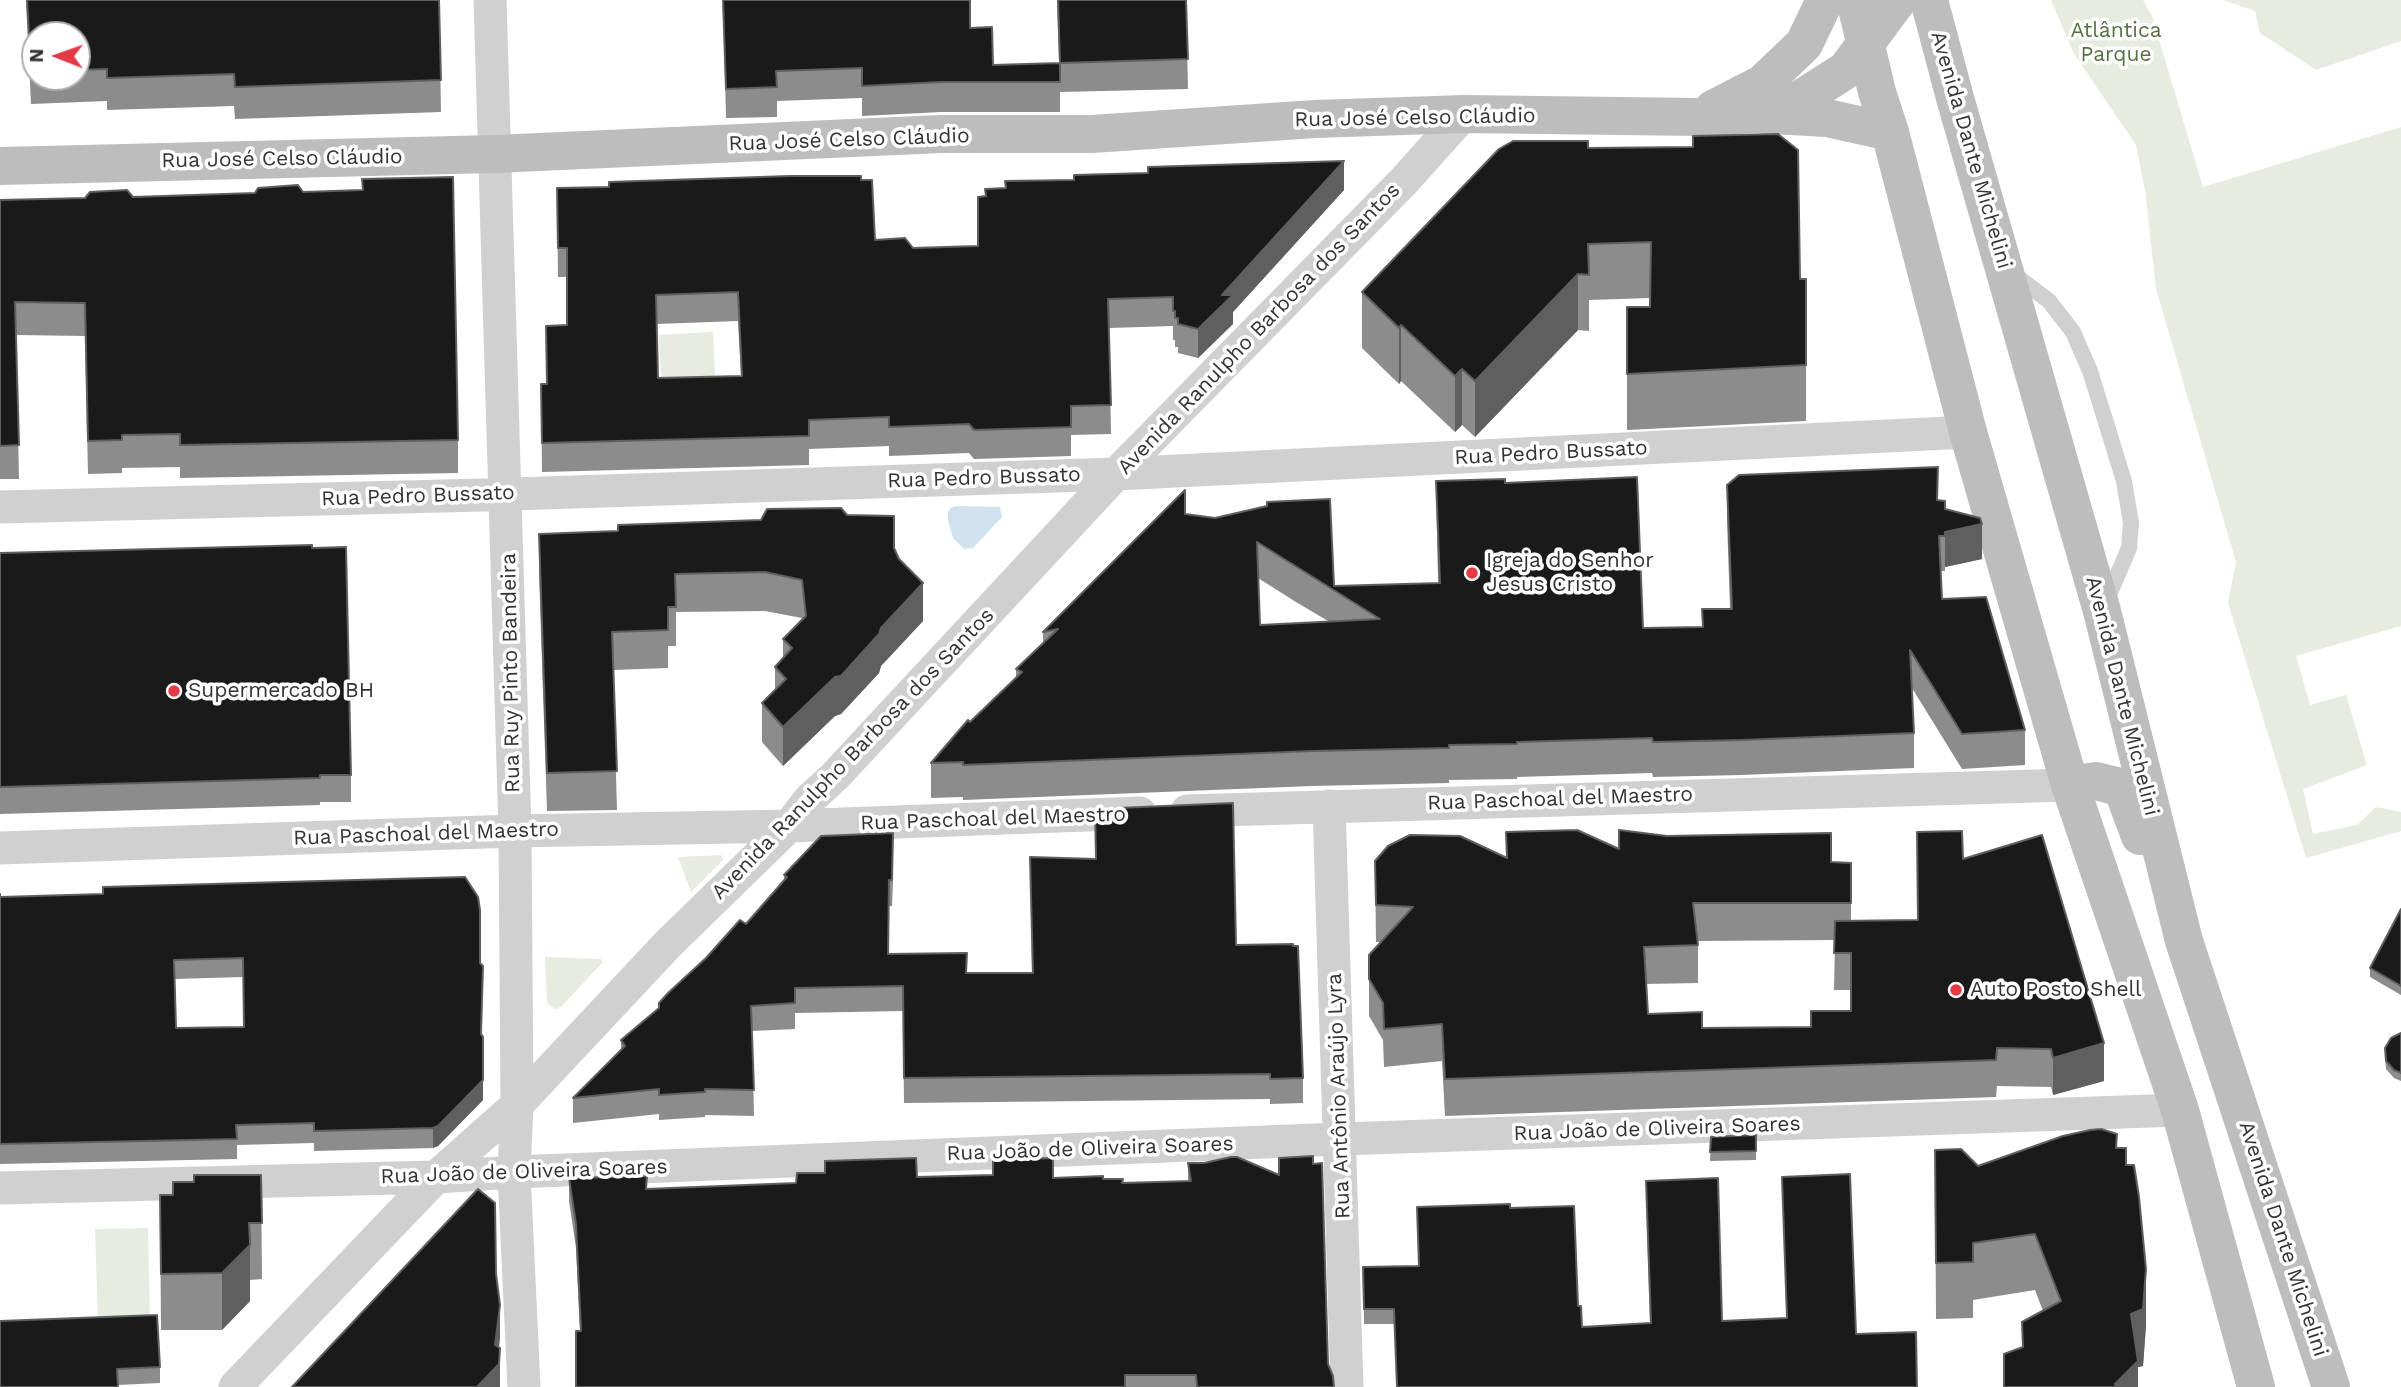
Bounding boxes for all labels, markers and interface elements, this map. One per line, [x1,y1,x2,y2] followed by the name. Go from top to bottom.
[2070,18,2162,68] park label: Atlântica Parque
[21,21,91,91] north arrow
[1925,28,2017,272] street label: Avenida Dante Michelini
[25,48,48,63] text: N
[1294,103,1536,133] street label: Rua José Celso Cláudio
[728,123,970,157] street label: Rua José Celso Cláudio
[161,144,403,174] street label: Rua José Celso Cláudio
[1113,178,1405,480] street label: Avenida Ranulpho Barbosa dos Santos
[1454,435,1648,471] street label: Rua Pedro Bussato
[887,462,1081,494] street label: Rua Pedro Bussato
[321,480,515,512] street label: Rua Pedro Bussato
[1486,548,1654,598] place label: Igreja do Senhor Jesus Cristo
[496,553,526,793] street label: Rua Ruy Pinto Bandeira
[1464,565,1480,581] marker: Igreja do Senhor Jesus Cristo
[2080,574,2164,818] street label: Avenida Dante Michelini
[707,603,999,905] street label: Avenida Ranulpho Barbosa dos Santos
[188,678,374,704] place label: Supermercado BH
[166,683,182,699] marker: Supermercado BH
[1427,782,1693,816] street label: Rua Paschoal del Maestro
[860,802,1126,836] street label: Rua Paschoal del Maestro
[293,817,559,851] street label: Rua Paschoal del Maestro
[1322,973,1356,1219] street label: Rua Antônio Araújo Lyra
[1970,977,2141,1003] place label: Auto Posto Shell
[1948,982,1964,998] marker: Auto Posto Shell
[1513,1111,1801,1147] street label: Rua João de Oliveira Soares
[2233,1118,2333,1360] street label: Avenida Dante Michelini
[946,1131,1234,1167] street label: Rua João de Oliveira Soares
[380,1154,668,1190] street label: Rua João de Oliveira Soares

